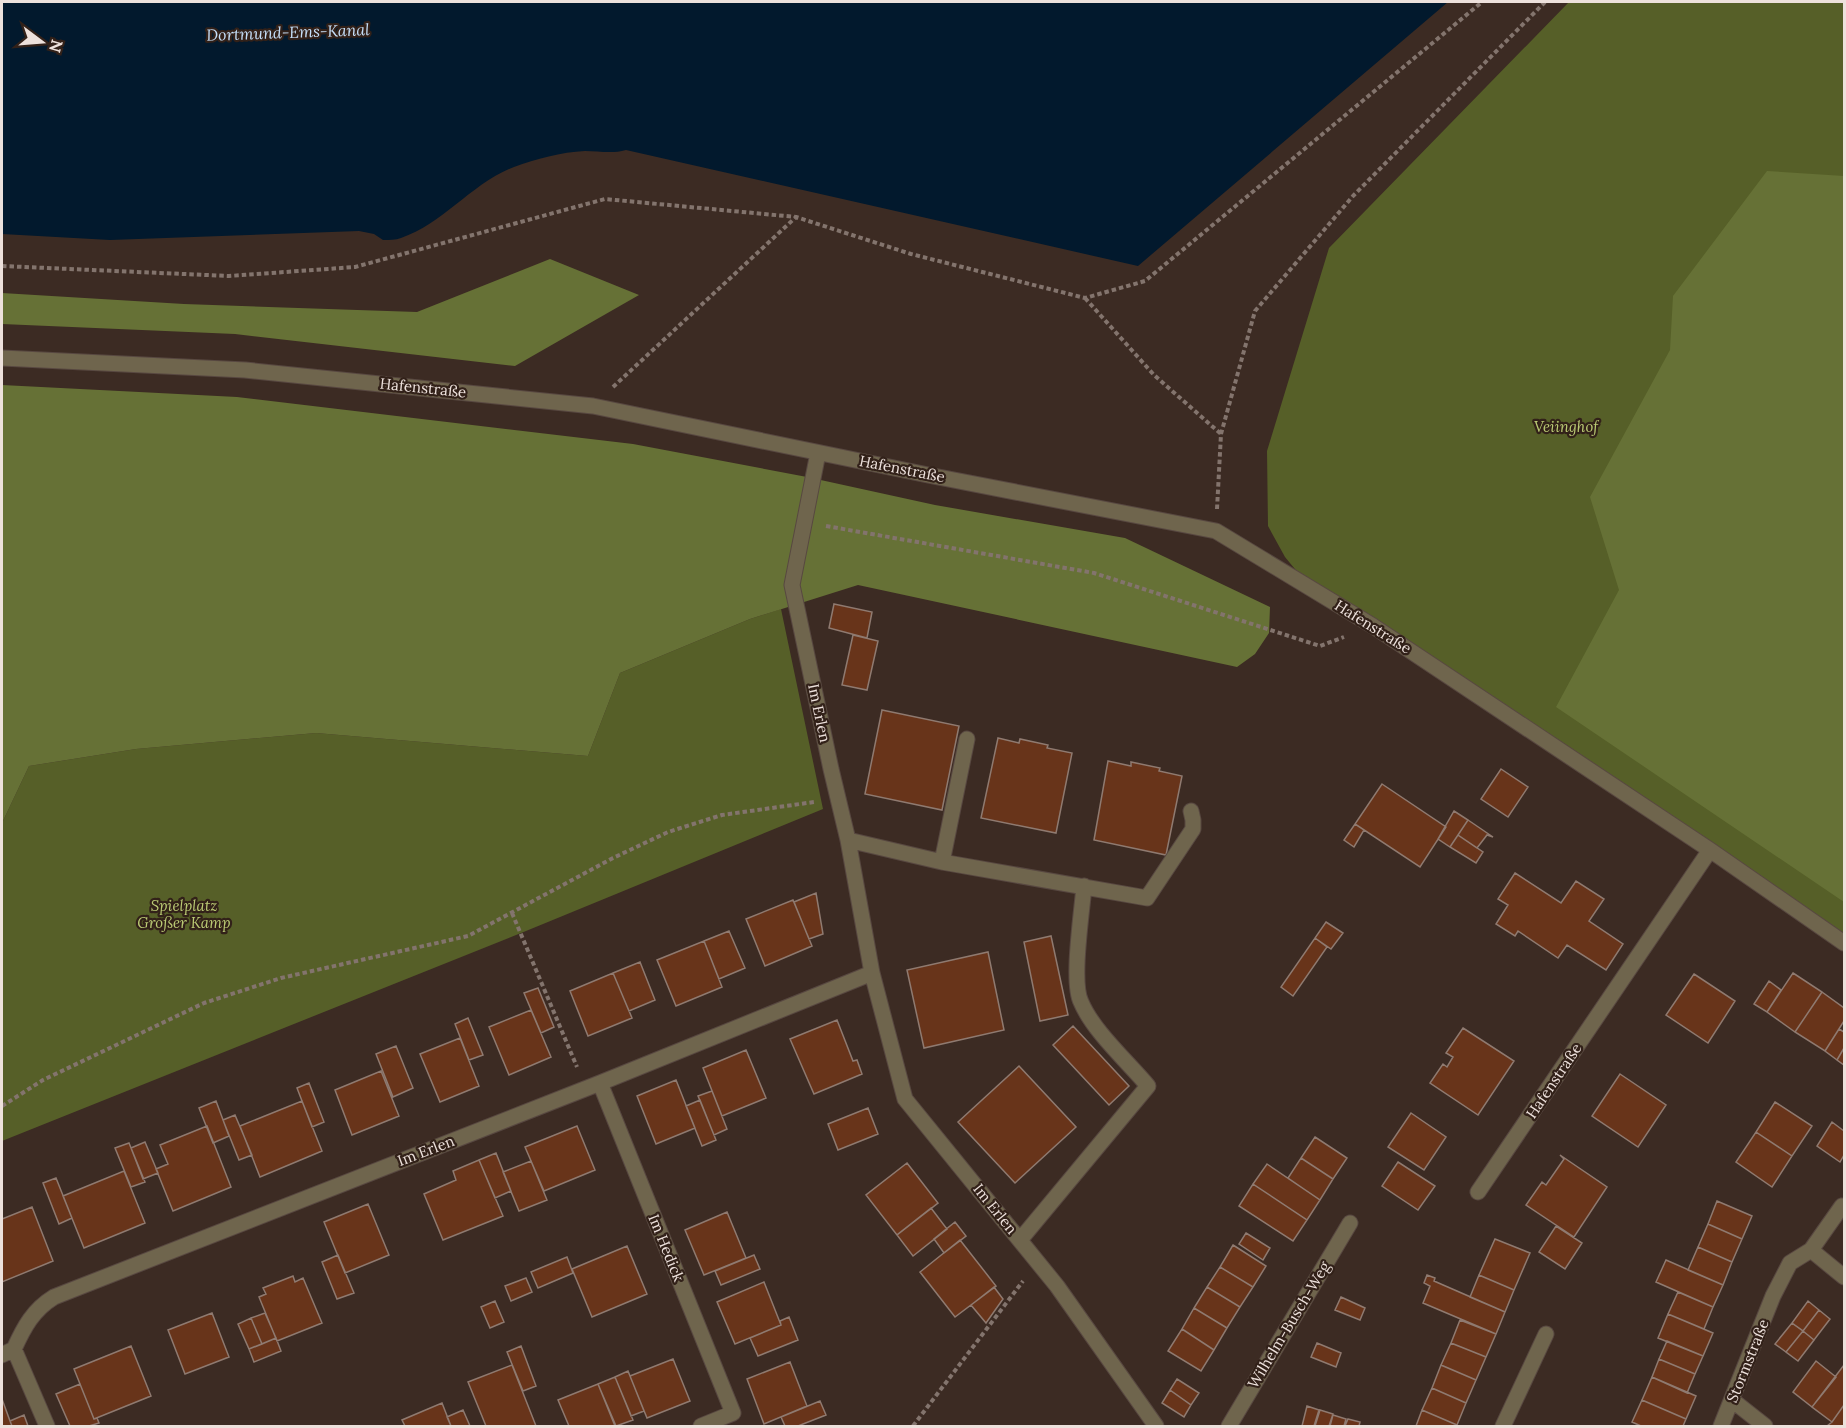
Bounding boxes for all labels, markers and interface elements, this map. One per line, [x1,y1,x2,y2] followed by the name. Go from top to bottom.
[12,12,72,72] north arrow
[206,19,370,45] water label: Dortmund-Ems-Kanal
[45,37,68,55] text: N
[379,374,467,401] street label: Hafenstraße
[1534,417,1599,436] park label: Veiinghof
[858,451,947,486] street label: Hafenstraße
[1331,596,1415,658] street label: Hafenstraße
[804,682,835,744] street label: Im Erlen
[137,896,231,932] park label: Spielplatz Großer Kamp
[1521,1039,1586,1122] street label: Hafenstraße
[395,1131,457,1170] street label: Im Erlen
[969,1180,1021,1238] street label: Im Erlen
[644,1211,689,1284] street label: Im Hedick
[1243,1257,1334,1392] street label: Wilhelm-Busch-Weg
[1722,1316,1773,1405] street label: Stormstraße

